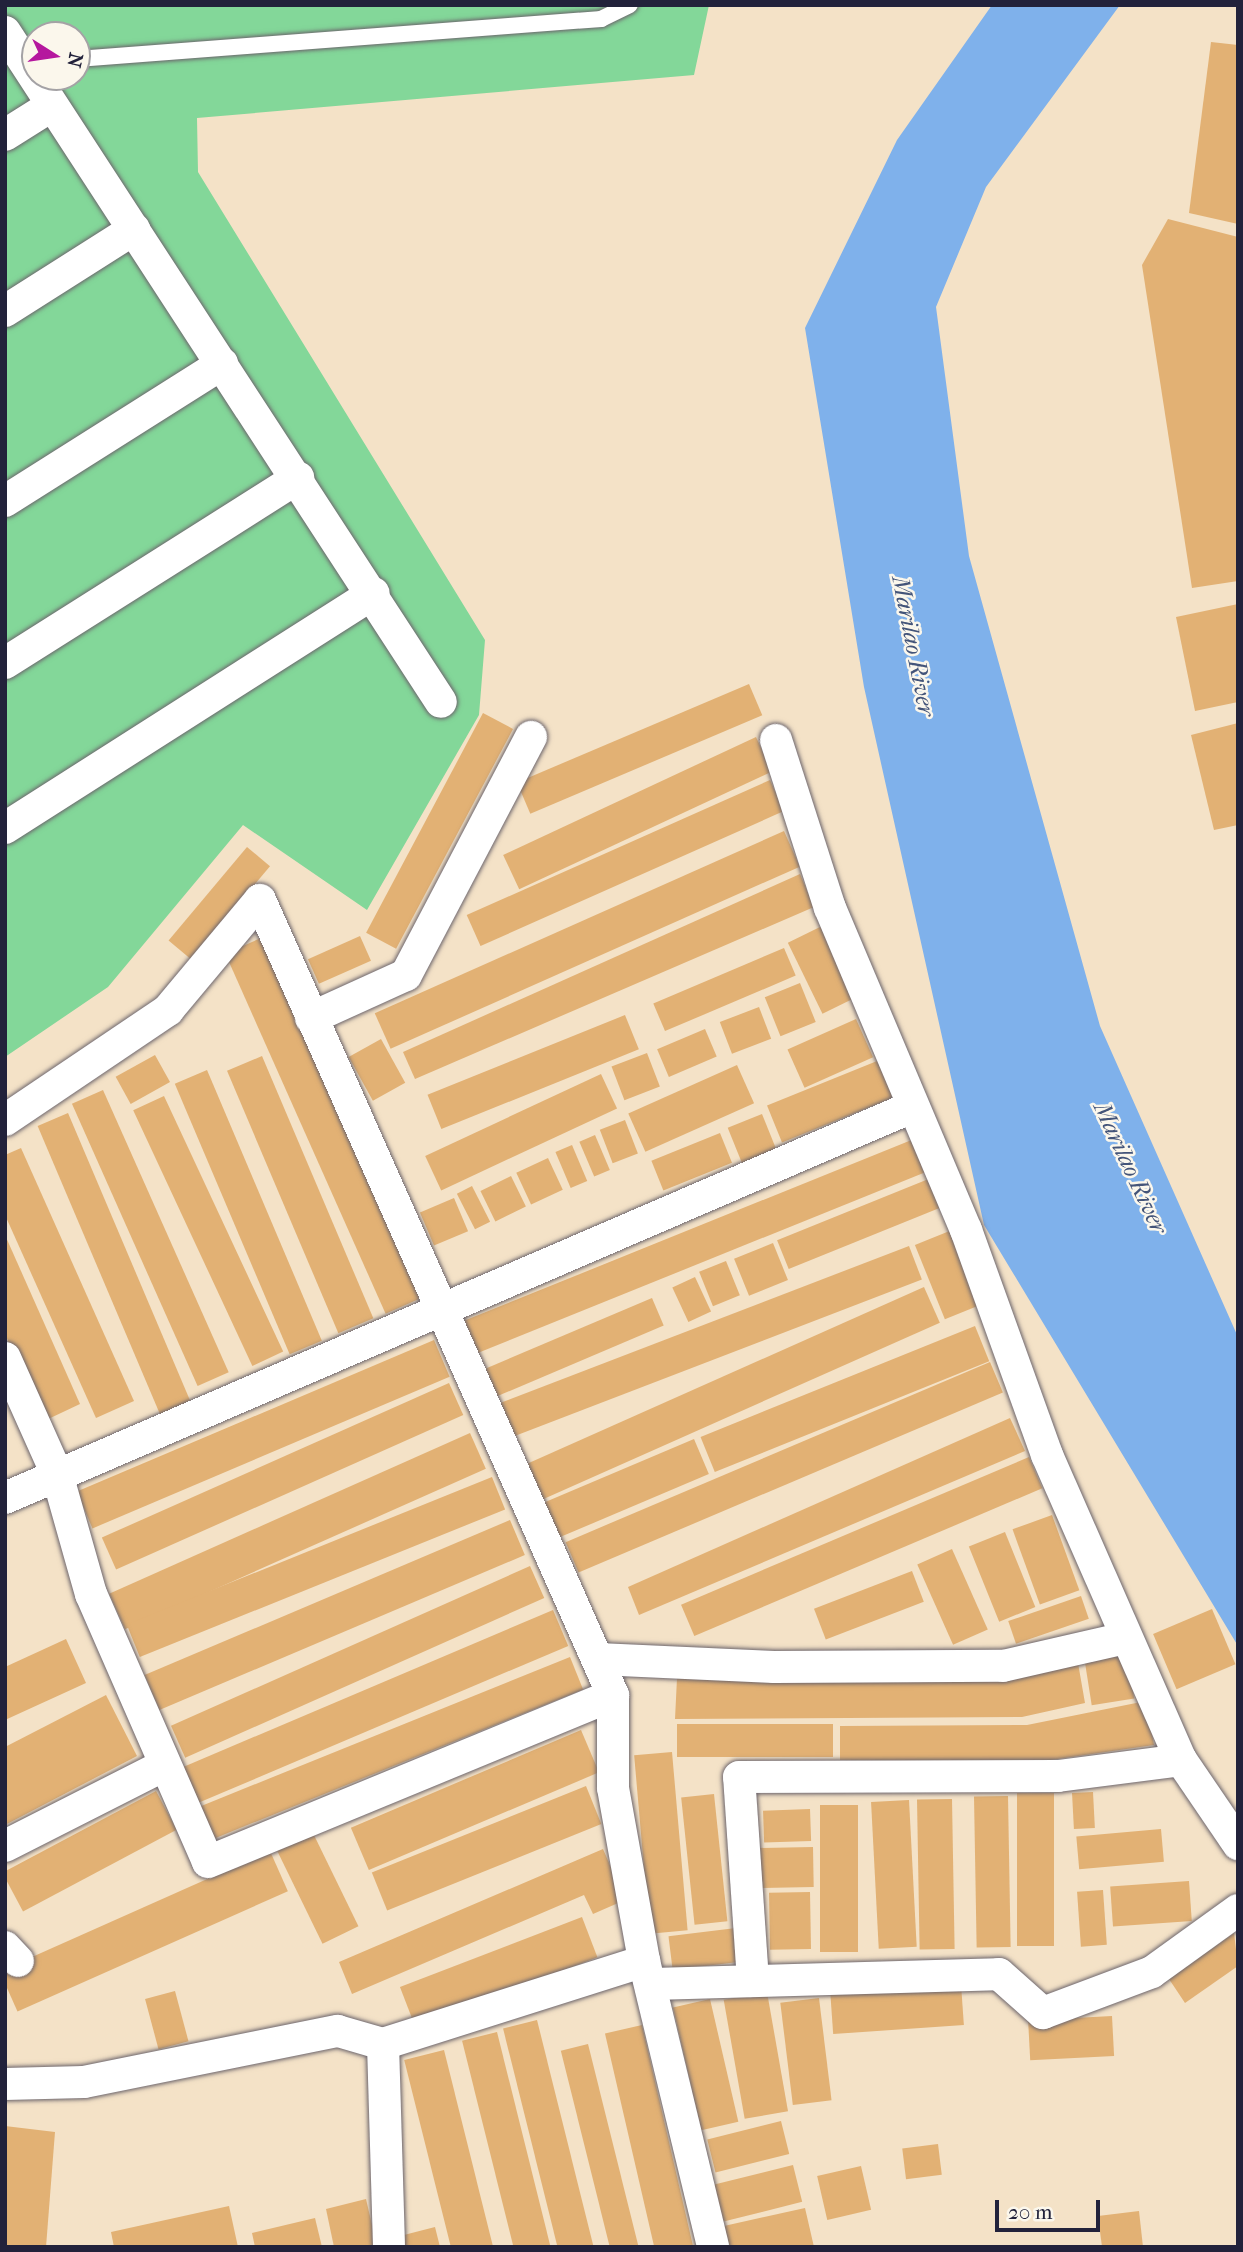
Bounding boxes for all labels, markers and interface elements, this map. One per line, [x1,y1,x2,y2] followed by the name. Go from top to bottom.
[21,21,91,91] north arrow
[62,51,87,69] text: N
[885,573,941,719] water label: Marilao River
[1087,1097,1173,1239] water label: Marilao River
[998,2186,1103,2230] scale bar
[1008,2200,1052,2224] text: 20 m

